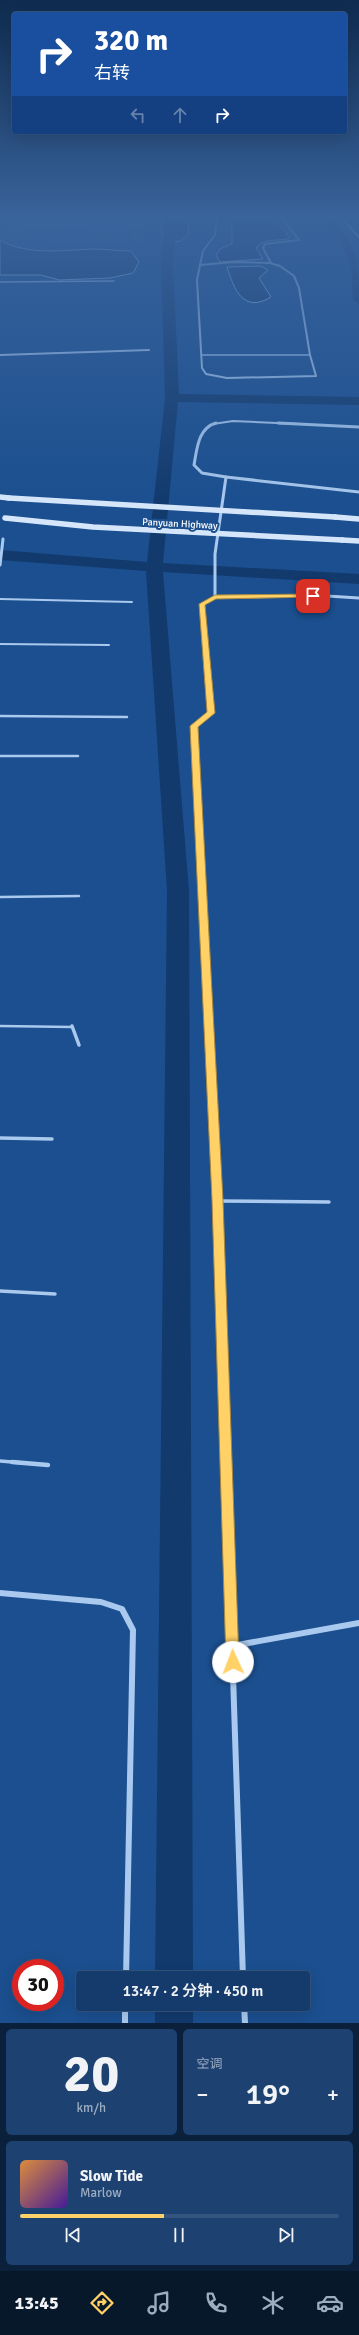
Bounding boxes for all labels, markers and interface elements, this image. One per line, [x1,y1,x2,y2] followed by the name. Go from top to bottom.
[94,24,168,58] text: 320 m
[28,28,80,80] icon: right
[94,62,130,84] text: 右转
[127,104,149,126] icon: left
[169,104,191,126] icon: ahead
[211,104,233,126] icon: right
[142,516,218,532] street label: Panyuan Highway
[296,579,330,613] pin
[302,585,324,607] icon: arrive
[212,1641,254,1683] position arrow
[12,1959,64,2011] speed limit sign: 30
[123,1982,263,2000] text: 13:47 · 2 分钟 · 450 m
[63,2042,119,2106] text: 20
[197,2056,223,2072] text: 空调
[246,2076,290,2113] text: 19°
[197,2081,208,2108] text: −
[327,2081,339,2108] text: +
[77,2100,106,2116] text: km/h
[80,2167,143,2185] text: Slow Tide
[80,2185,122,2201] text: Marlow
[62,2224,84,2246] icon: previous
[168,2224,190,2246] icon: pause
[275,2224,297,2246] icon: next
[88,2289,116,2317] icon: directions
[145,2289,173,2317] icon: music
[202,2289,230,2317] icon: phone
[259,2289,287,2317] icon: climate
[316,2289,344,2317] icon: car
[15,2292,59,2314] text: 13:45

